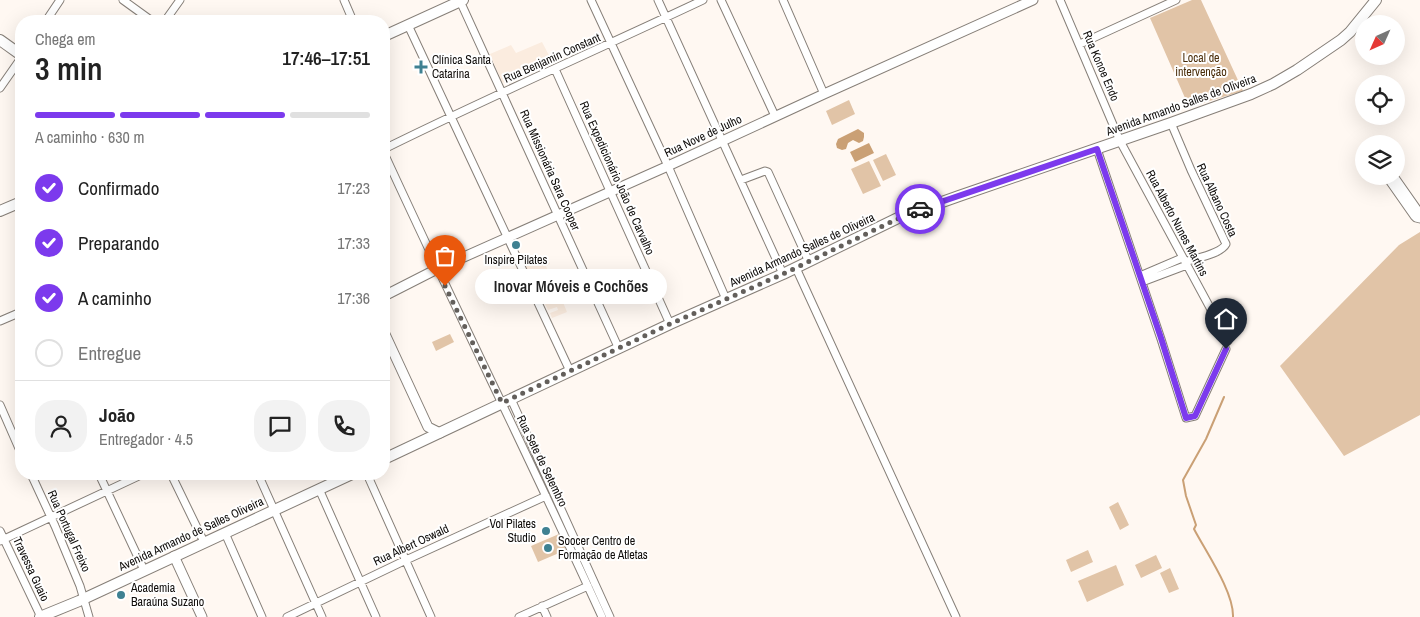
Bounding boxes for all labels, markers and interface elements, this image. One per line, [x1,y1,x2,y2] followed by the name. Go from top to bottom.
[1355,15,1405,65] north arrow
[1355,15,1405,185] map controls
[35,28,96,50] text: Chega em
[1079,28,1123,104] street label: Rua Konoe Endo
[501,29,603,87] street label: Rua Benjamin Constant
[282,45,370,71] text: 17:46–17:51
[35,47,103,90] text: 3 min
[1175,50,1227,80] park label: Local de intervenção
[432,52,492,82] place label: Clínica Santa Catarina
[414,60,428,74] marker: Clínica Santa Catarina
[1103,70,1259,140] street label: Avenida Armando Salles de Oliveira
[1355,75,1405,125] button: locate
[576,99,658,257] street label: Rua Expedicionário João de Carvalho
[516,107,584,234] street label: Rua Missionária Sara Cooper
[662,111,744,161] street label: Rua Nove de Julho
[35,126,144,148] text: A caminho · 630 m
[1355,135,1405,185] button: layers
[1193,161,1241,240] street label: Rua Albano Costa
[1142,167,1212,279] street label: Rua Alberto Nunes Martins
[35,174,63,202] icon: check
[78,175,159,201] text: Confirmado
[337,177,370,199] text: 17:23
[895,184,945,234] courier
[906,195,934,223] icon: car
[726,209,878,291] street label: Avenida Armando Salles de Oliveira
[35,229,63,257] icon: check
[78,230,159,256] text: Preparando
[337,232,370,254] text: 17:33
[424,235,466,286] pin
[510,239,522,251] marker: Inspire Pilates
[431,242,459,270] icon: bag
[485,252,548,268] place label: Inspire Pilates
[475,268,668,304] callout: Inovar Móveis e Cochões
[494,275,648,297] text: Inovar Móveis e Cochões
[35,284,63,312] icon: check
[78,285,152,311] text: A caminho
[337,287,370,309] text: 17:36
[1205,298,1247,349] pin
[1212,305,1240,333] icon: home
[78,340,141,366] text: Entregue
[35,400,87,452] button: person
[254,400,306,452] button: chat
[318,400,370,452] button: phone
[99,402,135,428] text: João
[513,413,571,509] street label: Rua Sete de Setembro
[99,428,193,450] text: Entregador · 4.5
[44,488,94,574] street label: Rua Portugal Freixo
[115,493,267,575] street label: Avenida Armando de Salles Oliveira
[489,516,536,546] place label: Vol Pilates Studio
[371,521,451,569] street label: Rua Albert Oswald
[540,525,552,537] marker: Vol Pilates Studio
[558,533,648,563] place label: Soocer Centro de Formação de Atletas
[9,534,53,604] street label: Travessa Guaio
[542,542,554,554] marker: Soocer Centro de Formação de Atletas
[130,580,204,610] place label: Academia Baraúna Suzano
[115,589,127,601] marker: Academia Baraúna Suzano

